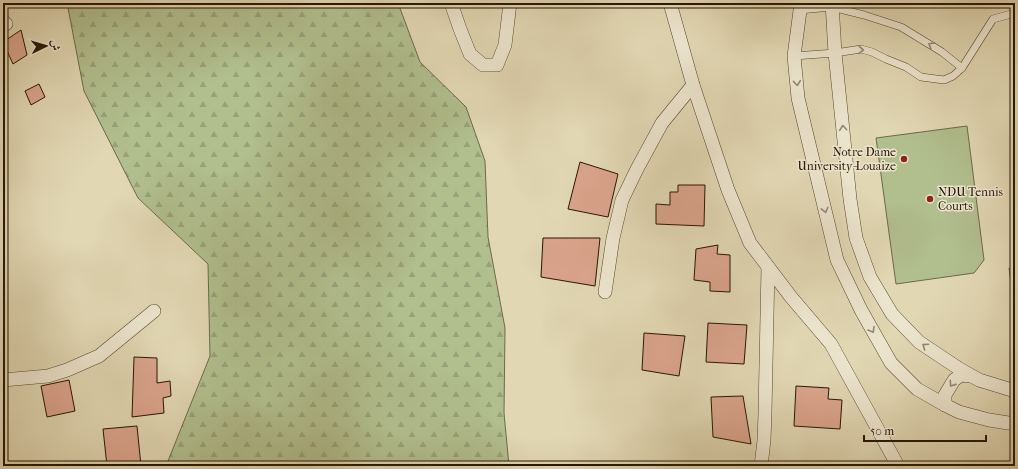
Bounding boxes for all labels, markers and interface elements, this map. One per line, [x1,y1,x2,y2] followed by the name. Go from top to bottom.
[26,26,66,66] north arrow
[49,39,62,51] text: ش
[928,43,935,50] one-way arrow
[858,46,864,55] one-way arrow
[792,80,801,86] one-way arrow
[839,125,848,131] one-way arrow
[797,145,896,173] place label: Notre Dame University-Louaize
[899,154,909,164] marker: Notre Dame University-Louaize
[938,185,1004,213] place label: NDU Tennis Courts
[925,194,935,204] marker: NDU Tennis Courts
[820,207,828,213] one-way arrow
[868,326,875,333] one-way arrow
[923,344,930,351] one-way arrow
[950,380,957,387] one-way arrow
[864,417,986,443] scale bar
[870,424,894,438] text: 50 m

